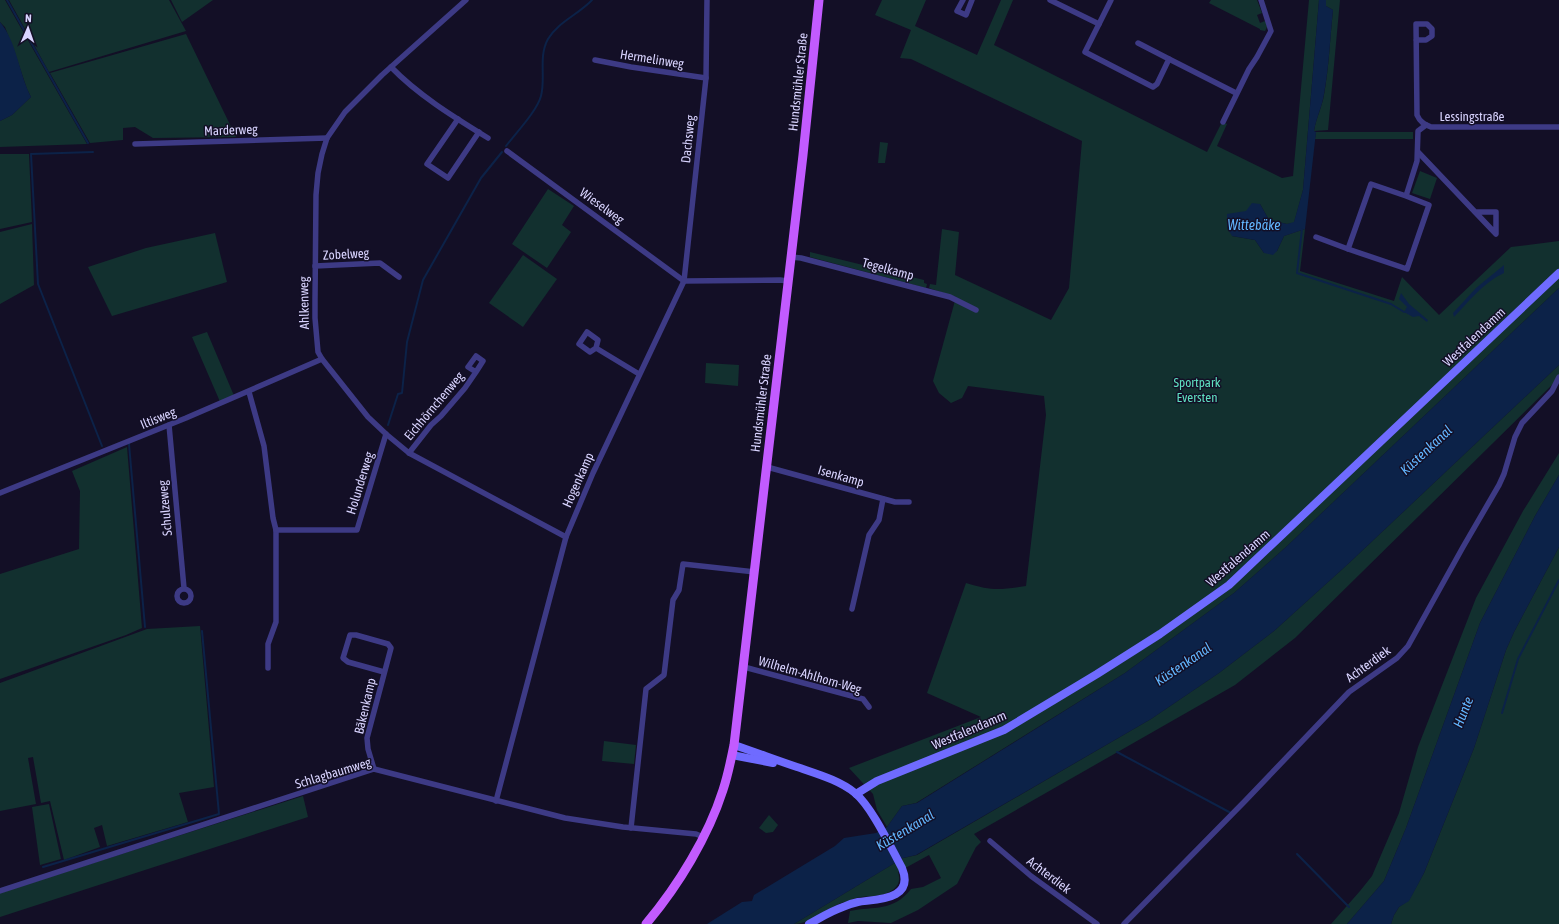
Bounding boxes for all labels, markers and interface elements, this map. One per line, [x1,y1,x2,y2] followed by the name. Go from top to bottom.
[8,8,48,48] north arrow
[25,12,32,24] text: N
[785,32,811,132] street label: Hundsmühler Straße
[619,47,685,72] street label: Hermelinweg
[1440,109,1505,124] street label: Lessingstraße
[678,114,698,164] street label: Dachsweg
[204,122,258,138] street label: Marderweg
[577,185,627,227] street label: Wieselweg
[1227,217,1281,233] water label: Wittebäke
[322,245,370,263] street label: Zobelweg
[861,255,915,283] street label: Tegelkamp
[296,276,312,330] street label: Ahlkenweg
[1440,304,1508,370] street label: Westfalendamm
[748,353,774,453] street label: Hundsmühler Straße
[401,368,467,443] street label: Eichhörnchenweg
[1174,375,1221,405] park label: Sportpark Eversten
[138,404,178,432] street label: Iltisweg
[1397,422,1455,478] water label: Küstenkanal
[343,449,377,516] street label: Holunderweg
[559,450,597,510] street label: Hogenkamp
[816,462,866,490] street label: Isenkamp
[155,479,175,536] street label: Schulzeweg
[1203,526,1273,590] street label: Westfalendamm
[1152,639,1215,689] water label: Küstenkanal
[1343,643,1394,685] street label: Achterdiek
[757,653,864,697] street label: Wilhelm-Ahlhorn-Weg
[351,676,379,736] street label: Bäkenkamp
[1450,694,1476,730] water label: Hunte
[930,708,1008,752] street label: Westfalendamm
[293,754,373,792] street label: Schlagbaumweg
[873,806,937,854] water label: Küstenkanal
[1024,853,1074,897] street label: Achterdiek

